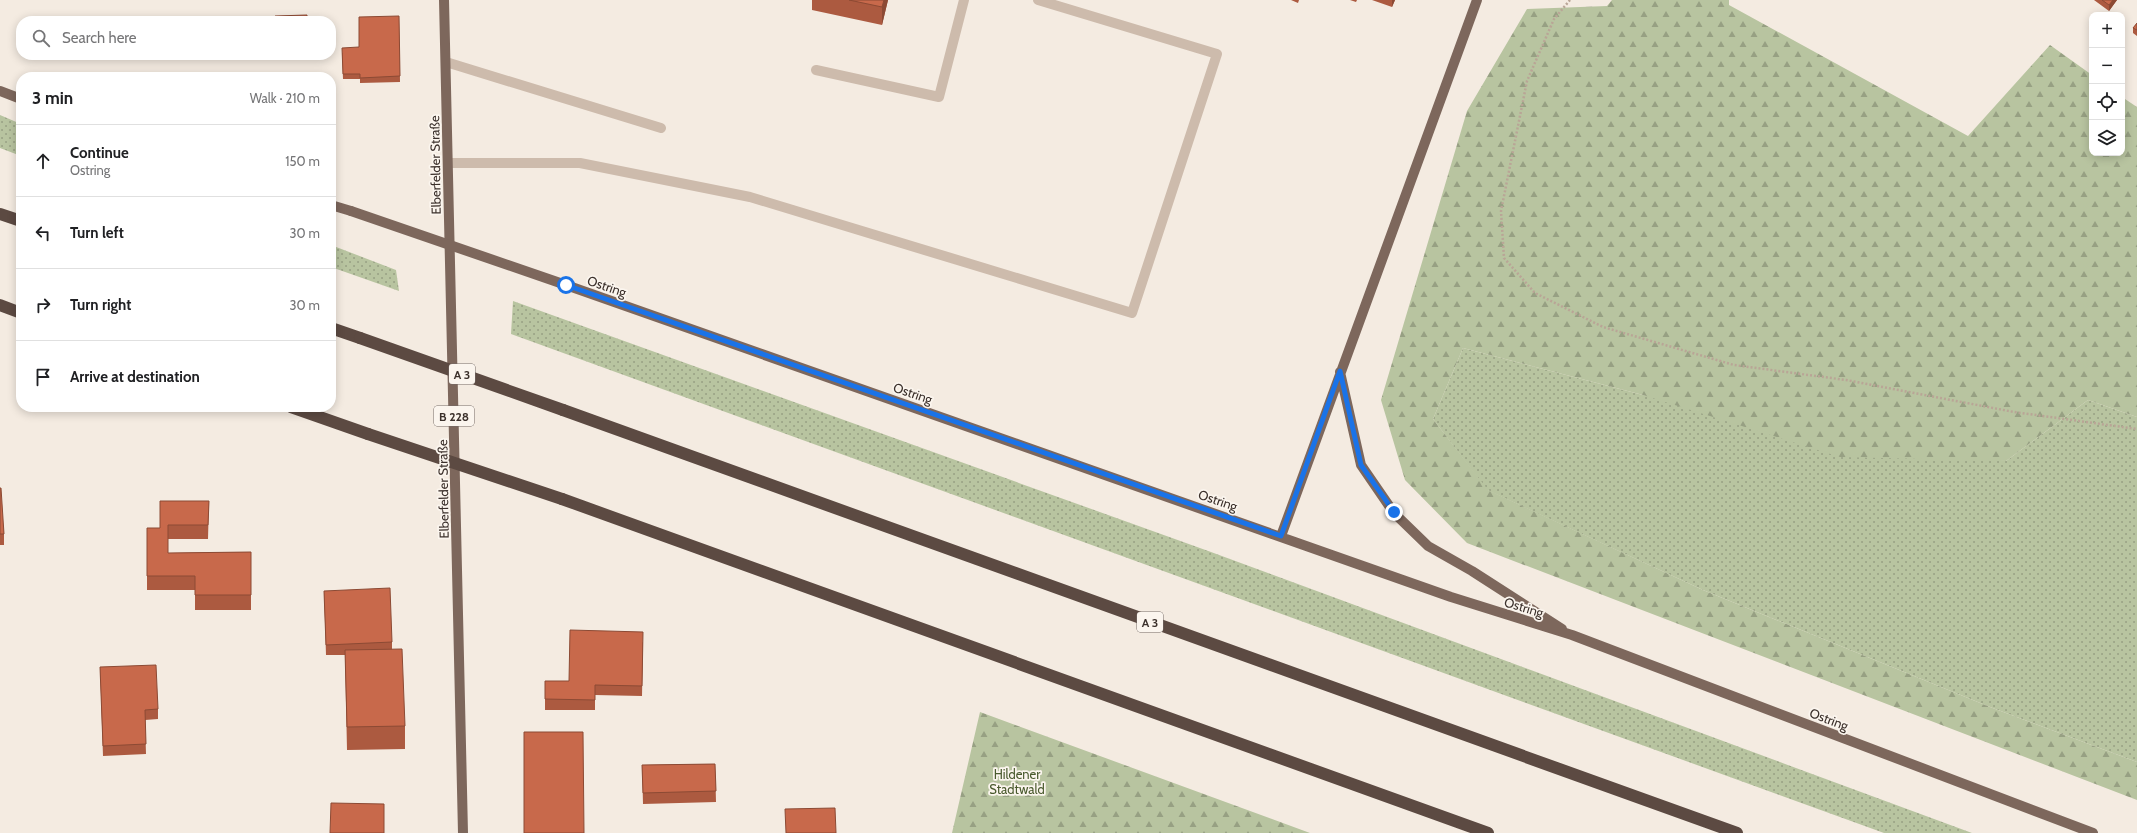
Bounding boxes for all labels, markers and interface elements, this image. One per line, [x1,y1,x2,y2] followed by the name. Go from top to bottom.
[2089,12,2125,156] map controls
[2089,12,2125,48] button: +
[16,16,336,60] search box
[30,27,52,49] icon: search
[62,29,137,47] text: Search here
[2089,48,2125,84] button: −
[2089,84,2125,120] button: locate
[32,88,73,108] text: 3 min
[250,90,320,106] text: Walk · 210 m
[426,115,444,215] street label: Elberfelder Straße
[2089,120,2125,156] button: layers
[70,144,129,162] text: Continue
[32,150,54,172] icon: ahead
[285,153,320,169] text: 150 m
[70,162,110,178] text: Ostring
[32,222,54,244] icon: left
[70,224,124,242] text: Turn left
[290,225,320,241] text: 30 m
[585,272,629,300] street label: Ostring
[557,276,575,294] route start
[32,294,54,316] icon: right
[70,296,131,314] text: Turn right
[290,297,320,313] text: 30 m
[449,364,475,384] road number: A 3
[32,366,54,388] icon: arrive
[70,368,200,386] text: Arrive at destination
[891,379,935,407] street label: Ostring
[434,406,474,426] road number: B 228
[434,439,452,539] street label: Elberfelder Straße
[1196,486,1240,514] street label: Ostring
[1385,503,1403,521] route end
[1502,593,1546,621] street label: Ostring
[1137,612,1163,632] road number: A 3
[1807,704,1851,734] street label: Ostring
[989,766,1045,797] park label: Hildener Stadtwald

